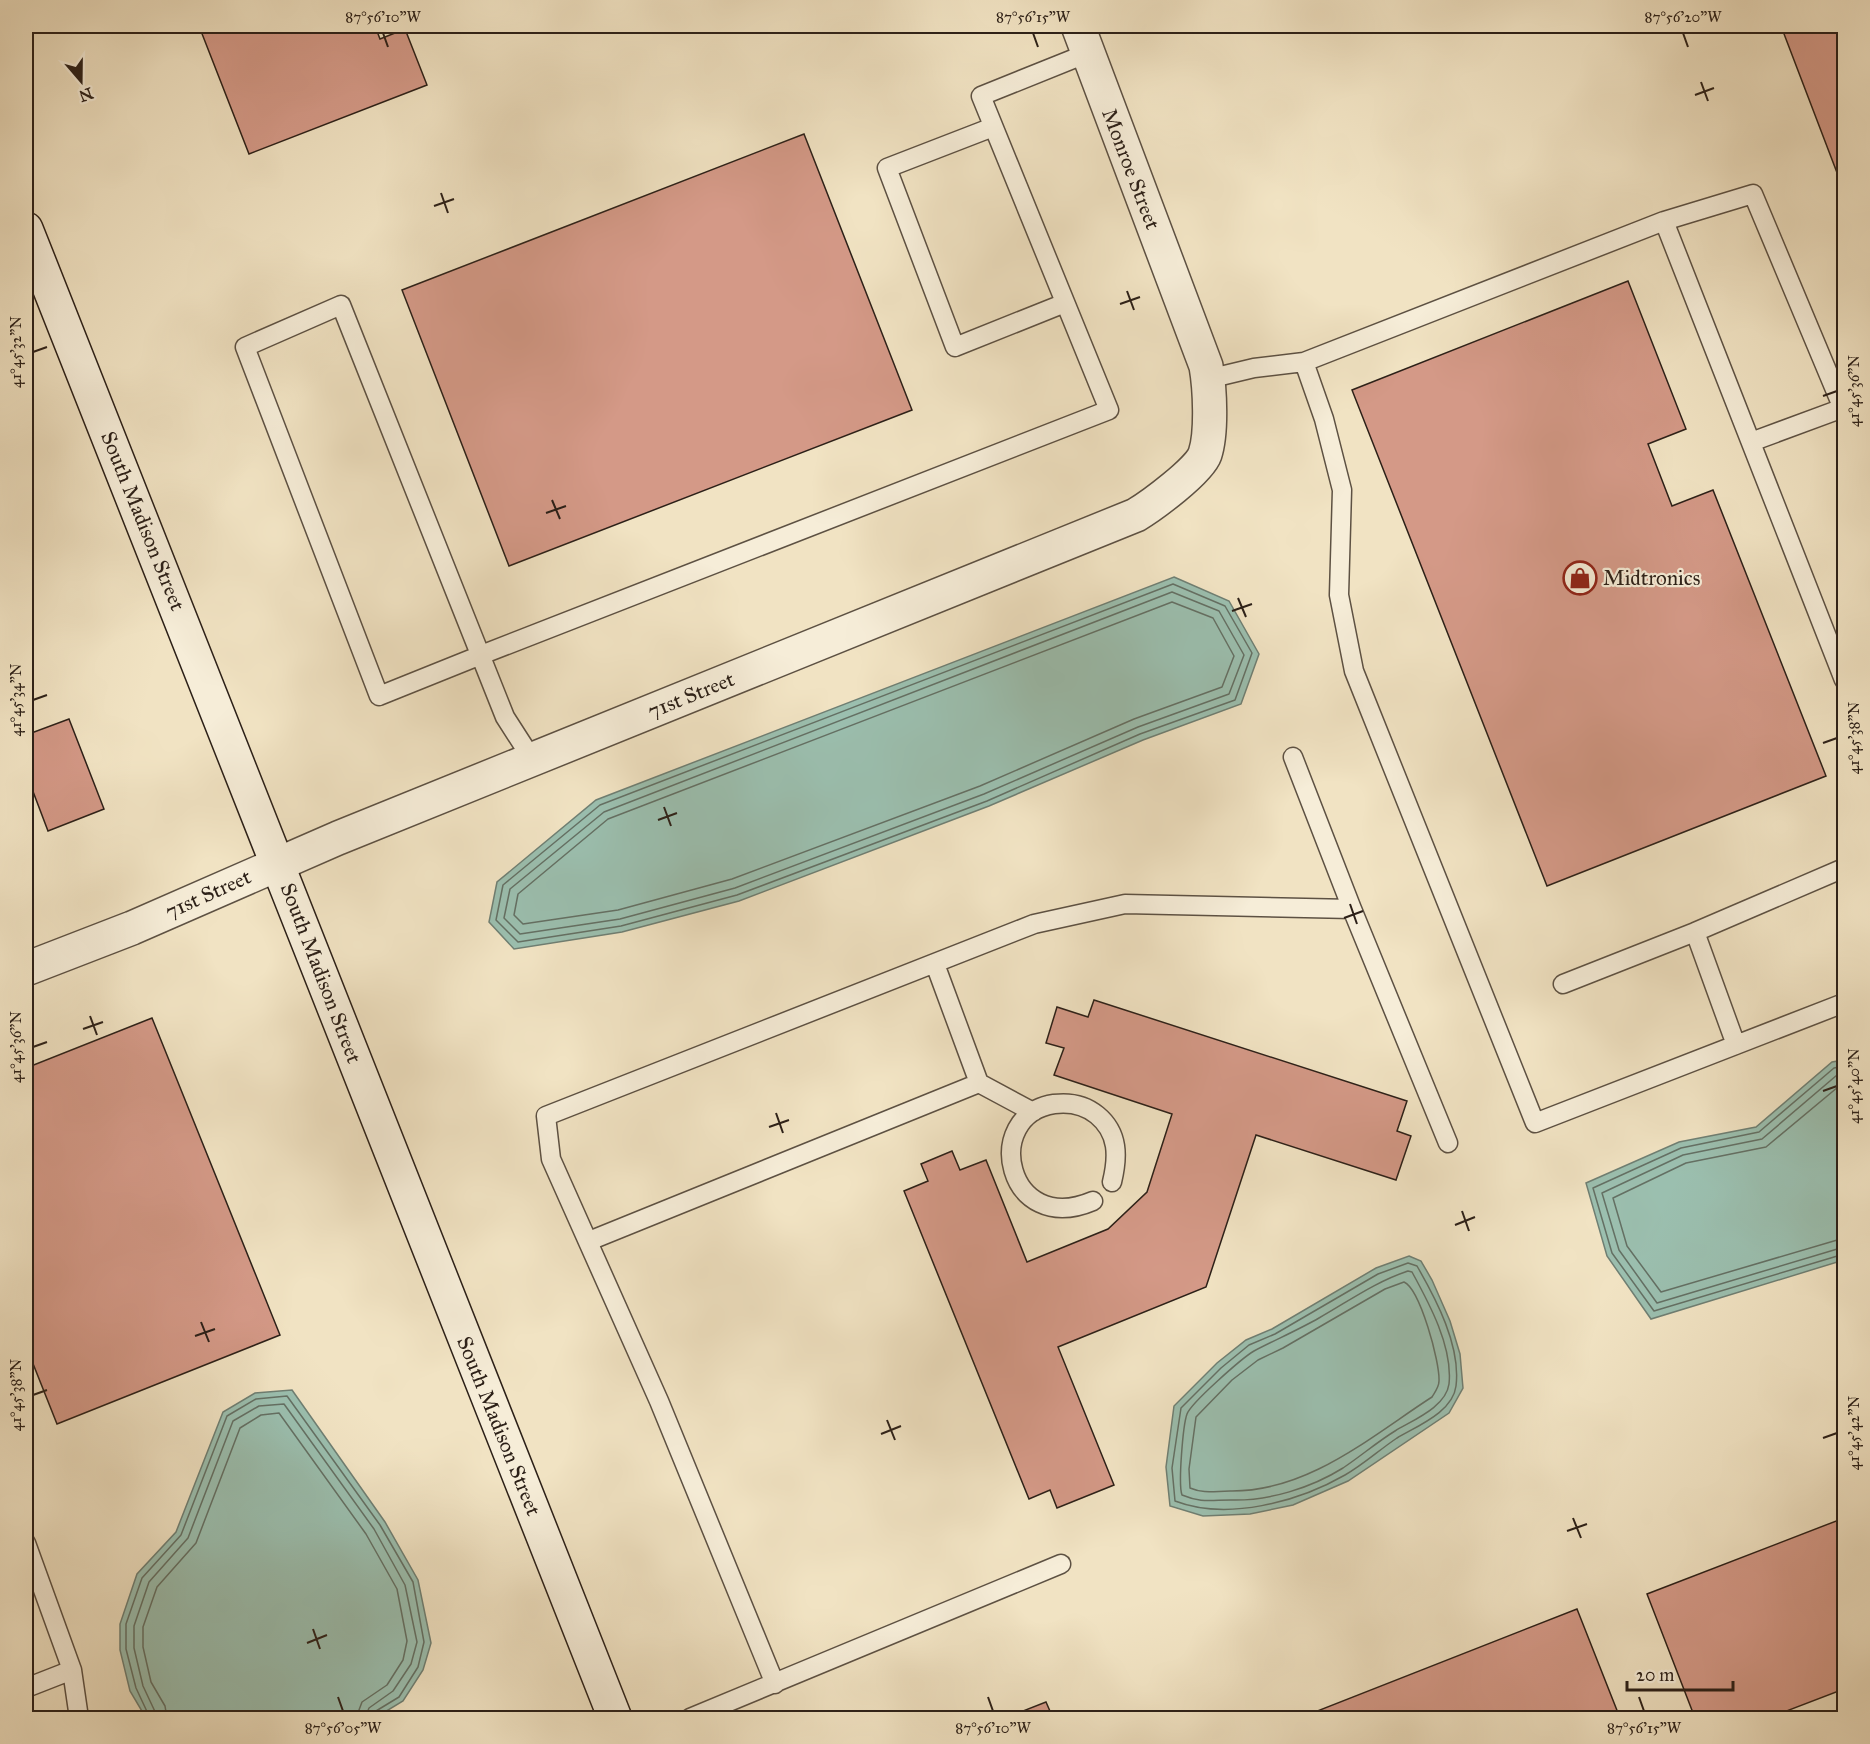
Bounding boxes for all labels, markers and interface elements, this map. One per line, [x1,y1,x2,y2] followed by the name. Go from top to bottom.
[345,8,422,26] text: 87°56'10"W
[996,8,1071,26] text: 87°56'15"W
[1644,8,1722,26] text: 87°56'20"W
[51,51,111,111] north arrow
[76,83,96,106] text: N
[1096,105,1166,234] street label: Monroe Street
[7,316,25,388] text: 41°45'32"N
[1845,355,1863,427] text: 41°45'36"N
[95,428,191,615] street label: South Madison Street
[1562,560,1598,596] shop icon: Midtronics
[1603,565,1700,591] place label: Midtronics
[7,663,25,736] text: 41°45'34"N
[644,666,739,724] street label: 71st Street
[1845,701,1863,774] text: 41°45'38"N
[161,863,256,924] street label: 71st Street
[275,879,368,1067] street label: South Madison Street
[7,1011,25,1083] text: 41°45'36"N
[1845,1048,1863,1124] text: 41°45'40"N
[451,1333,547,1520] street label: South Madison Street
[7,1358,25,1431] text: 41°45'38"N
[1845,1396,1863,1470] text: 41°45'42"N
[1627,1654,1734,1692] scale bar
[1636,1664,1674,1686] text: 20 m
[305,1719,382,1737] text: 87°56'05"W
[955,1719,1032,1737] text: 87°56'10"W
[1607,1719,1682,1737] text: 87°56'15"W

